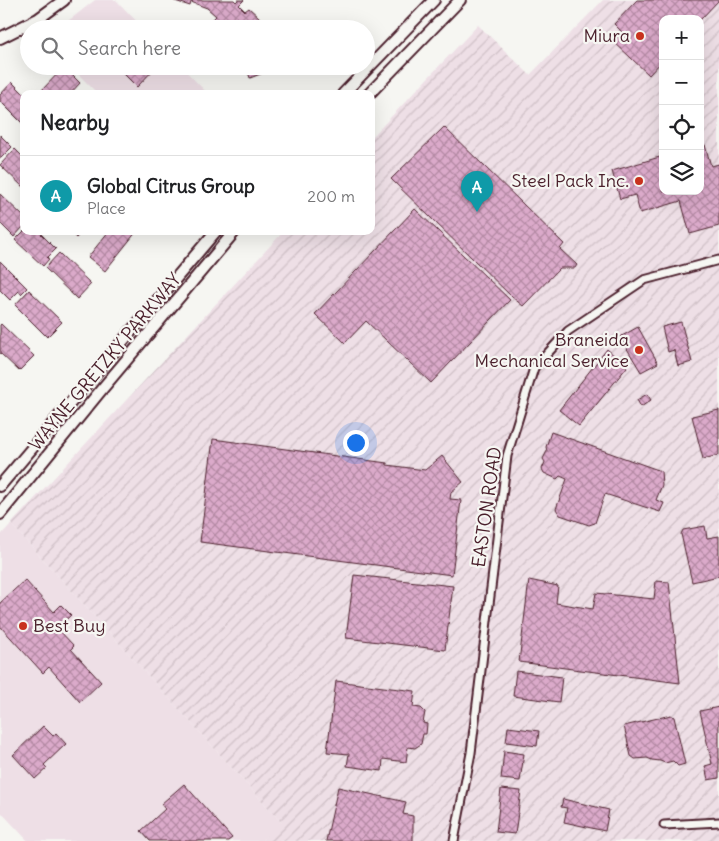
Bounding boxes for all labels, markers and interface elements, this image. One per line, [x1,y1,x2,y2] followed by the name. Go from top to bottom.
[659,15,704,195] map controls
[659,15,704,60] button: +
[20,20,375,75] search box
[584,24,630,47] place label: Miura
[634,30,646,42] marker: Miura
[38,34,66,62] icon: search
[78,36,181,60] text: Search here
[659,60,704,105] button: −
[659,105,704,150] button: locate
[40,109,110,136] text: Nearby
[659,150,704,195] button: layers
[511,169,629,192] place label: Steel Pack Inc.
[461,171,493,212] pin: A
[87,174,255,198] text: Global Citrus Group
[633,175,645,187] marker: Steel Pack Inc.
[51,186,61,206] text: A
[307,186,355,206] text: 200 m
[87,198,126,218] text: Place
[23,268,186,455] street label: WAYNE GRETZKY PARKWAY
[475,328,629,372] place label: Braneida Mechanical Service
[633,344,645,356] marker: Braneida Mechanical Service
[343,430,369,456] your location
[467,445,506,569] street label: EASTON ROAD
[33,614,105,637] place label: Best Buy
[17,620,29,632] marker: Best Buy

